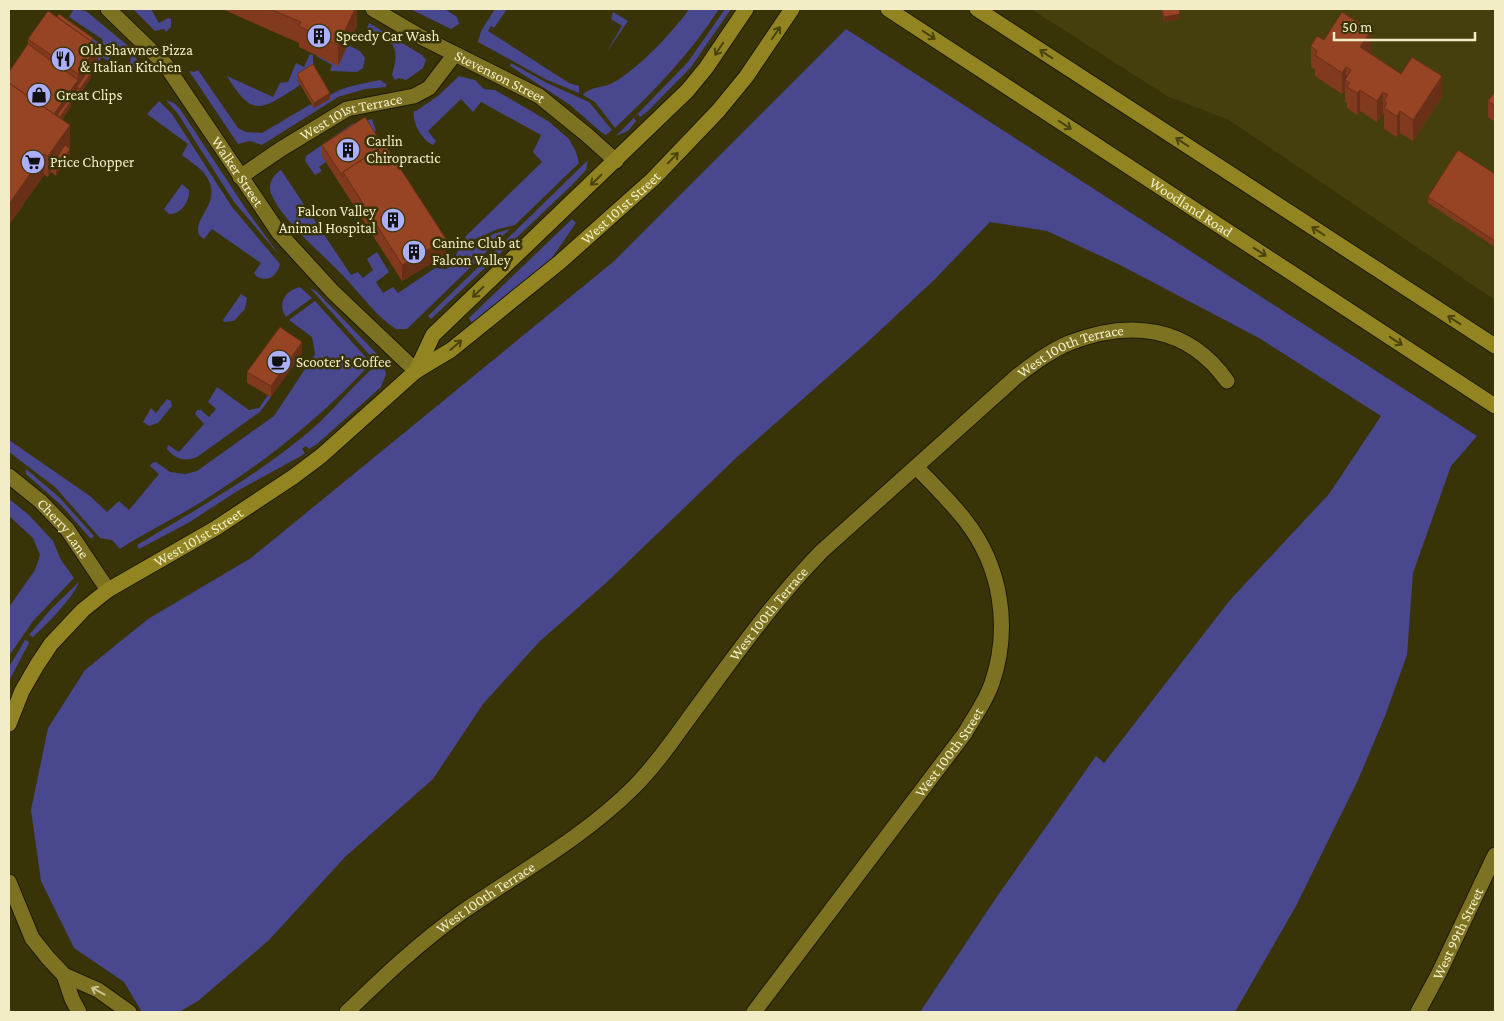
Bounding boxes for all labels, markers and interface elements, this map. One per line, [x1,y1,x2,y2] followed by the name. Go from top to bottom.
[1334,10,1475,42] scale bar
[1342,19,1372,35] text: 50 m
[306,23,332,49] building icon: Speedy Car Wash
[770,26,781,40] one-way arrow
[336,28,440,45] place label: Speedy Car Wash
[922,31,936,41] one-way arrow
[80,42,193,75] place label: Old Shawnee Pizza & Italian Kitchen
[714,42,724,56] one-way arrow
[50,46,76,72] restaurant icon: Old Shawnee Pizza & Italian Kitchen
[452,47,550,107] street label: Stevenson Street
[1039,49,1053,59] one-way arrow
[26,82,52,108] shop icon: Great Clips
[56,87,122,104] place label: Great Clips
[297,90,404,144] street label: West 101st Terrace
[1058,119,1072,130] one-way arrow
[366,133,441,167] place label: Carlin Chiropractic
[208,134,267,211] street label: Walker Street
[335,137,361,163] building icon: Carlin Chiropractic
[1175,137,1189,148] one-way arrow
[20,149,46,175] supermarket icon: Price Chopper
[667,152,679,165] one-way arrow
[50,154,135,171] place label: Price Chopper
[578,168,664,247] street label: West 101st Street
[589,174,602,186] one-way arrow
[1146,174,1236,240] street label: Woodland Road
[279,203,376,237] place label: Falcon Valley Animal Hospital
[380,207,406,233] building icon: Falcon Valley Animal Hospital
[1311,226,1325,236] one-way arrow
[432,235,521,269] place label: Canine Club at Falcon Valley
[401,239,427,265] building icon: Canine Club at Falcon Valley
[1252,247,1266,257] one-way arrow
[472,286,485,298] one-way arrow
[1448,314,1462,324] one-way arrow
[1014,322,1125,381] street label: West 100th Terrace
[1388,336,1402,346] one-way arrow
[450,339,463,350] one-way arrow
[266,349,292,375] cafe icon: Scooter's Coffee
[296,354,392,370] place label: Scooter's Coffee
[34,495,93,562] street label: Cherry Lane
[151,504,247,570] street label: West 101st Street
[726,563,811,664] street label: West 100th Terrace
[912,704,987,800] street label: West 100th Street
[433,858,538,937] street label: West 100th Terrace
[1429,884,1487,982] street label: West 99th Street
[91,985,106,995] one-way arrow

